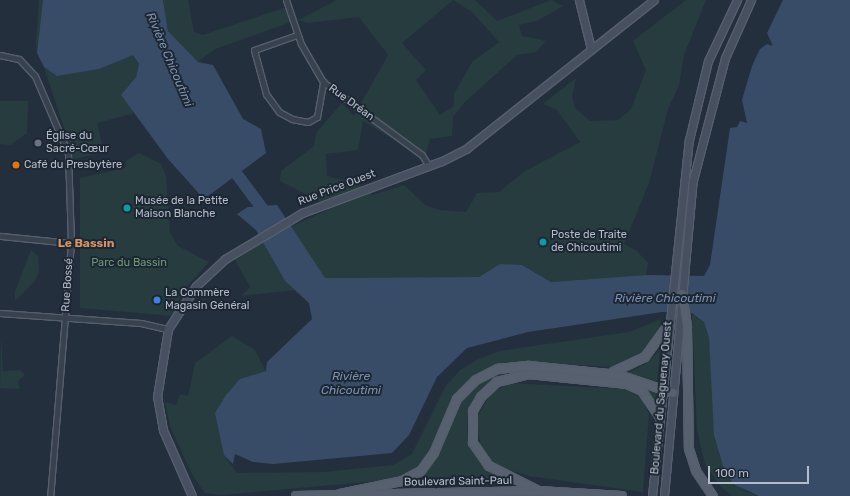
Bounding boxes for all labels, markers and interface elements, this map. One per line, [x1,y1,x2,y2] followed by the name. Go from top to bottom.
[143,11,195,109] water label: Rivière Chicoutimi
[326,82,376,124] street label: Rue Dréan
[46,130,109,156] place label: Église du Sacré-Cœur
[33,138,43,148] marker: Église du Sacré-Cœur
[24,158,122,172] place label: Café du Presbytère
[11,160,21,170] marker: Café du Presbytère
[297,167,377,209] street label: Rue Price Ouest
[135,195,228,221] place label: Musée de la Petite Maison Blanche
[122,203,132,213] marker: Musée de la Petite Maison Blanche
[551,229,627,255] place label: Poste de Traite de Chicoutimi
[58,237,114,251] district label: Le Bassin
[538,237,548,247] marker: Poste de Traite de Chicoutimi
[91,256,167,270] park label: Parc du Bassin
[60,258,76,312] street label: Rue Bossé
[165,287,249,313] place label: La Commère Magasin Général
[614,292,716,306] water label: Rivière Chicoutimi
[152,295,162,305] marker: La Commère Magasin Général
[649,321,675,475] street label: Boulevard du Saguenay Ouest
[321,370,381,398] water label: Rivière Chicoutimi
[710,458,811,484] scale bar
[715,466,749,480] text: 100 m
[404,474,512,490] street label: Boulevard Saint-Paul

